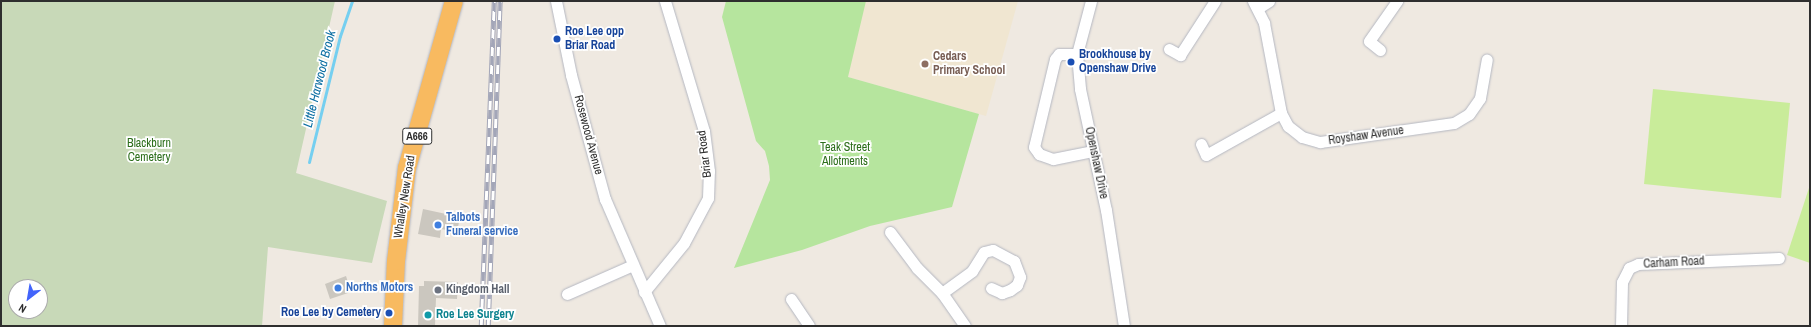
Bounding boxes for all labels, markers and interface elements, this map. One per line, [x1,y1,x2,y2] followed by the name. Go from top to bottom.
[565,25,624,53] place label: Roe Lee opp Briar Road
[300,29,340,129] water label: Little Harwood Brook
[552,34,562,44] marker: Roe Lee opp Briar Road
[1079,48,1156,76] place label: Brookhouse by Openshaw Drive
[933,50,1005,78] place label: Cedars Primary School
[1066,57,1076,67] marker: Brookhouse by Openshaw Drive
[920,59,930,69] marker: Cedars Primary School
[570,93,606,177] street label: Rosewood Avenue
[1327,124,1405,148] street label: Royshaw Avenue
[1081,126,1111,200] street label: Openshaw Drive
[402,127,432,145] road number: A666
[695,130,715,178] street label: Briar Road
[127,137,171,165] park label: Blackburn Cemetery
[820,141,870,169] park label: Teak Street Allotments
[391,155,419,239] street label: Whalley New Road
[446,211,518,239] place label: Talbots Funeral service
[433,220,443,230] marker: Talbots Funeral service
[1643,254,1705,272] street label: Carham Road
[8,279,48,319] north arrow
[346,281,413,295] place label: Norths Motors
[333,283,343,293] marker: Norths Motors
[446,283,509,297] place label: Kingdom Hall
[433,285,443,295] marker: Kingdom Hall
[16,301,29,316] text: N
[281,306,381,320] place label: Roe Lee by Cemetery
[384,308,394,318] marker: Roe Lee by Cemetery
[436,308,514,322] place label: Roe Lee Surgery
[423,310,433,320] marker: Roe Lee Surgery

